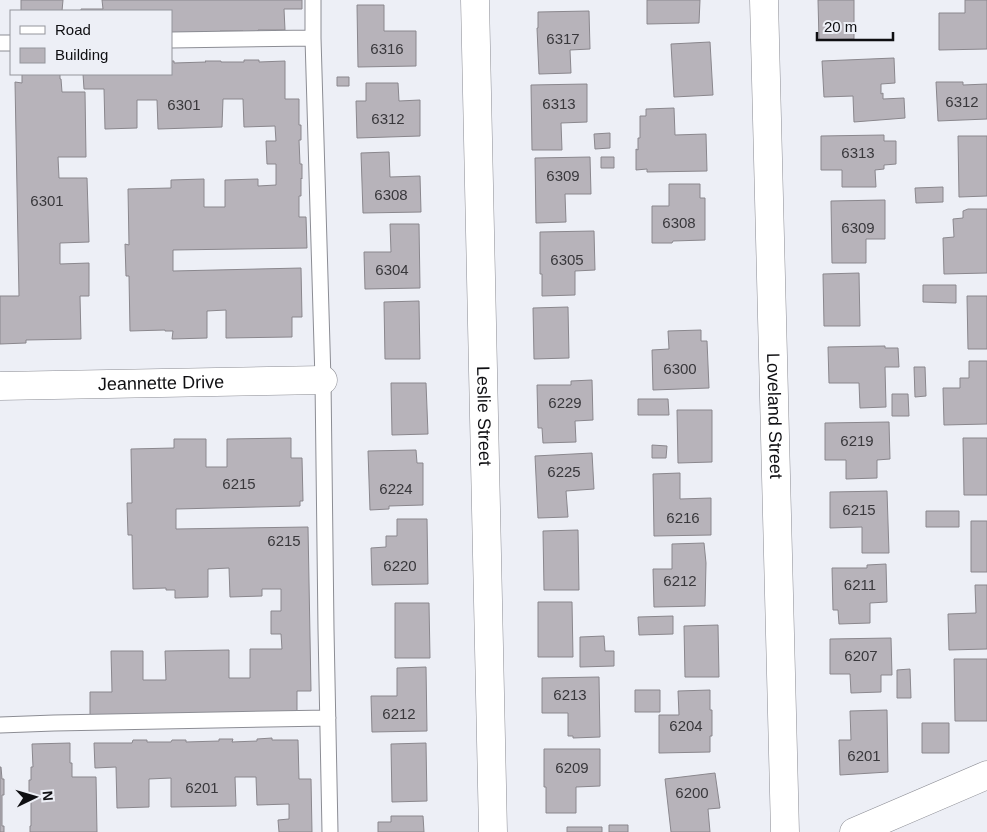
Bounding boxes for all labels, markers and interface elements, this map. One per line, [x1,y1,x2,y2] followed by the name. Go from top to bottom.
[10,10,172,75] legend
[817,10,893,42] scale bar
[824,18,857,35] text: 20 m
[55,21,91,38] text: Road
[546,30,580,47] house number: 6317
[370,40,404,57] house number: 6316
[55,46,108,63] text: Building
[945,93,979,110] house number: 6312
[542,95,576,112] house number: 6313
[167,96,201,113] house number: 6301
[371,110,405,127] house number: 6312
[841,144,875,161] house number: 6313
[546,167,580,184] house number: 6309
[374,186,408,203] house number: 6308
[30,192,64,209] house number: 6301
[662,214,696,231] house number: 6308
[841,219,875,236] house number: 6309
[550,251,584,268] house number: 6305
[375,261,409,278] house number: 6304
[763,353,786,479] street label: Loveland Street
[663,360,697,377] house number: 6300
[473,366,495,466] street label: Leslie Street
[98,372,224,394] street label: Jeannette Drive
[548,394,582,411] house number: 6229
[840,432,874,449] house number: 6219
[547,463,581,480] house number: 6225
[222,475,256,492] house number: 6215
[379,480,413,497] house number: 6224
[842,501,876,518] house number: 6215
[666,509,700,526] house number: 6216
[267,532,301,549] house number: 6215
[383,557,417,574] house number: 6220
[663,572,697,589] house number: 6212
[844,576,876,593] house number: 6211
[844,647,878,664] house number: 6207
[553,686,587,703] house number: 6213
[382,705,416,722] house number: 6212
[669,717,703,734] house number: 6204
[847,747,881,764] house number: 6201
[555,759,589,776] house number: 6209
[10,772,60,822] north arrow
[185,779,219,796] house number: 6201
[675,784,709,801] house number: 6200
[40,790,56,802] text: N

